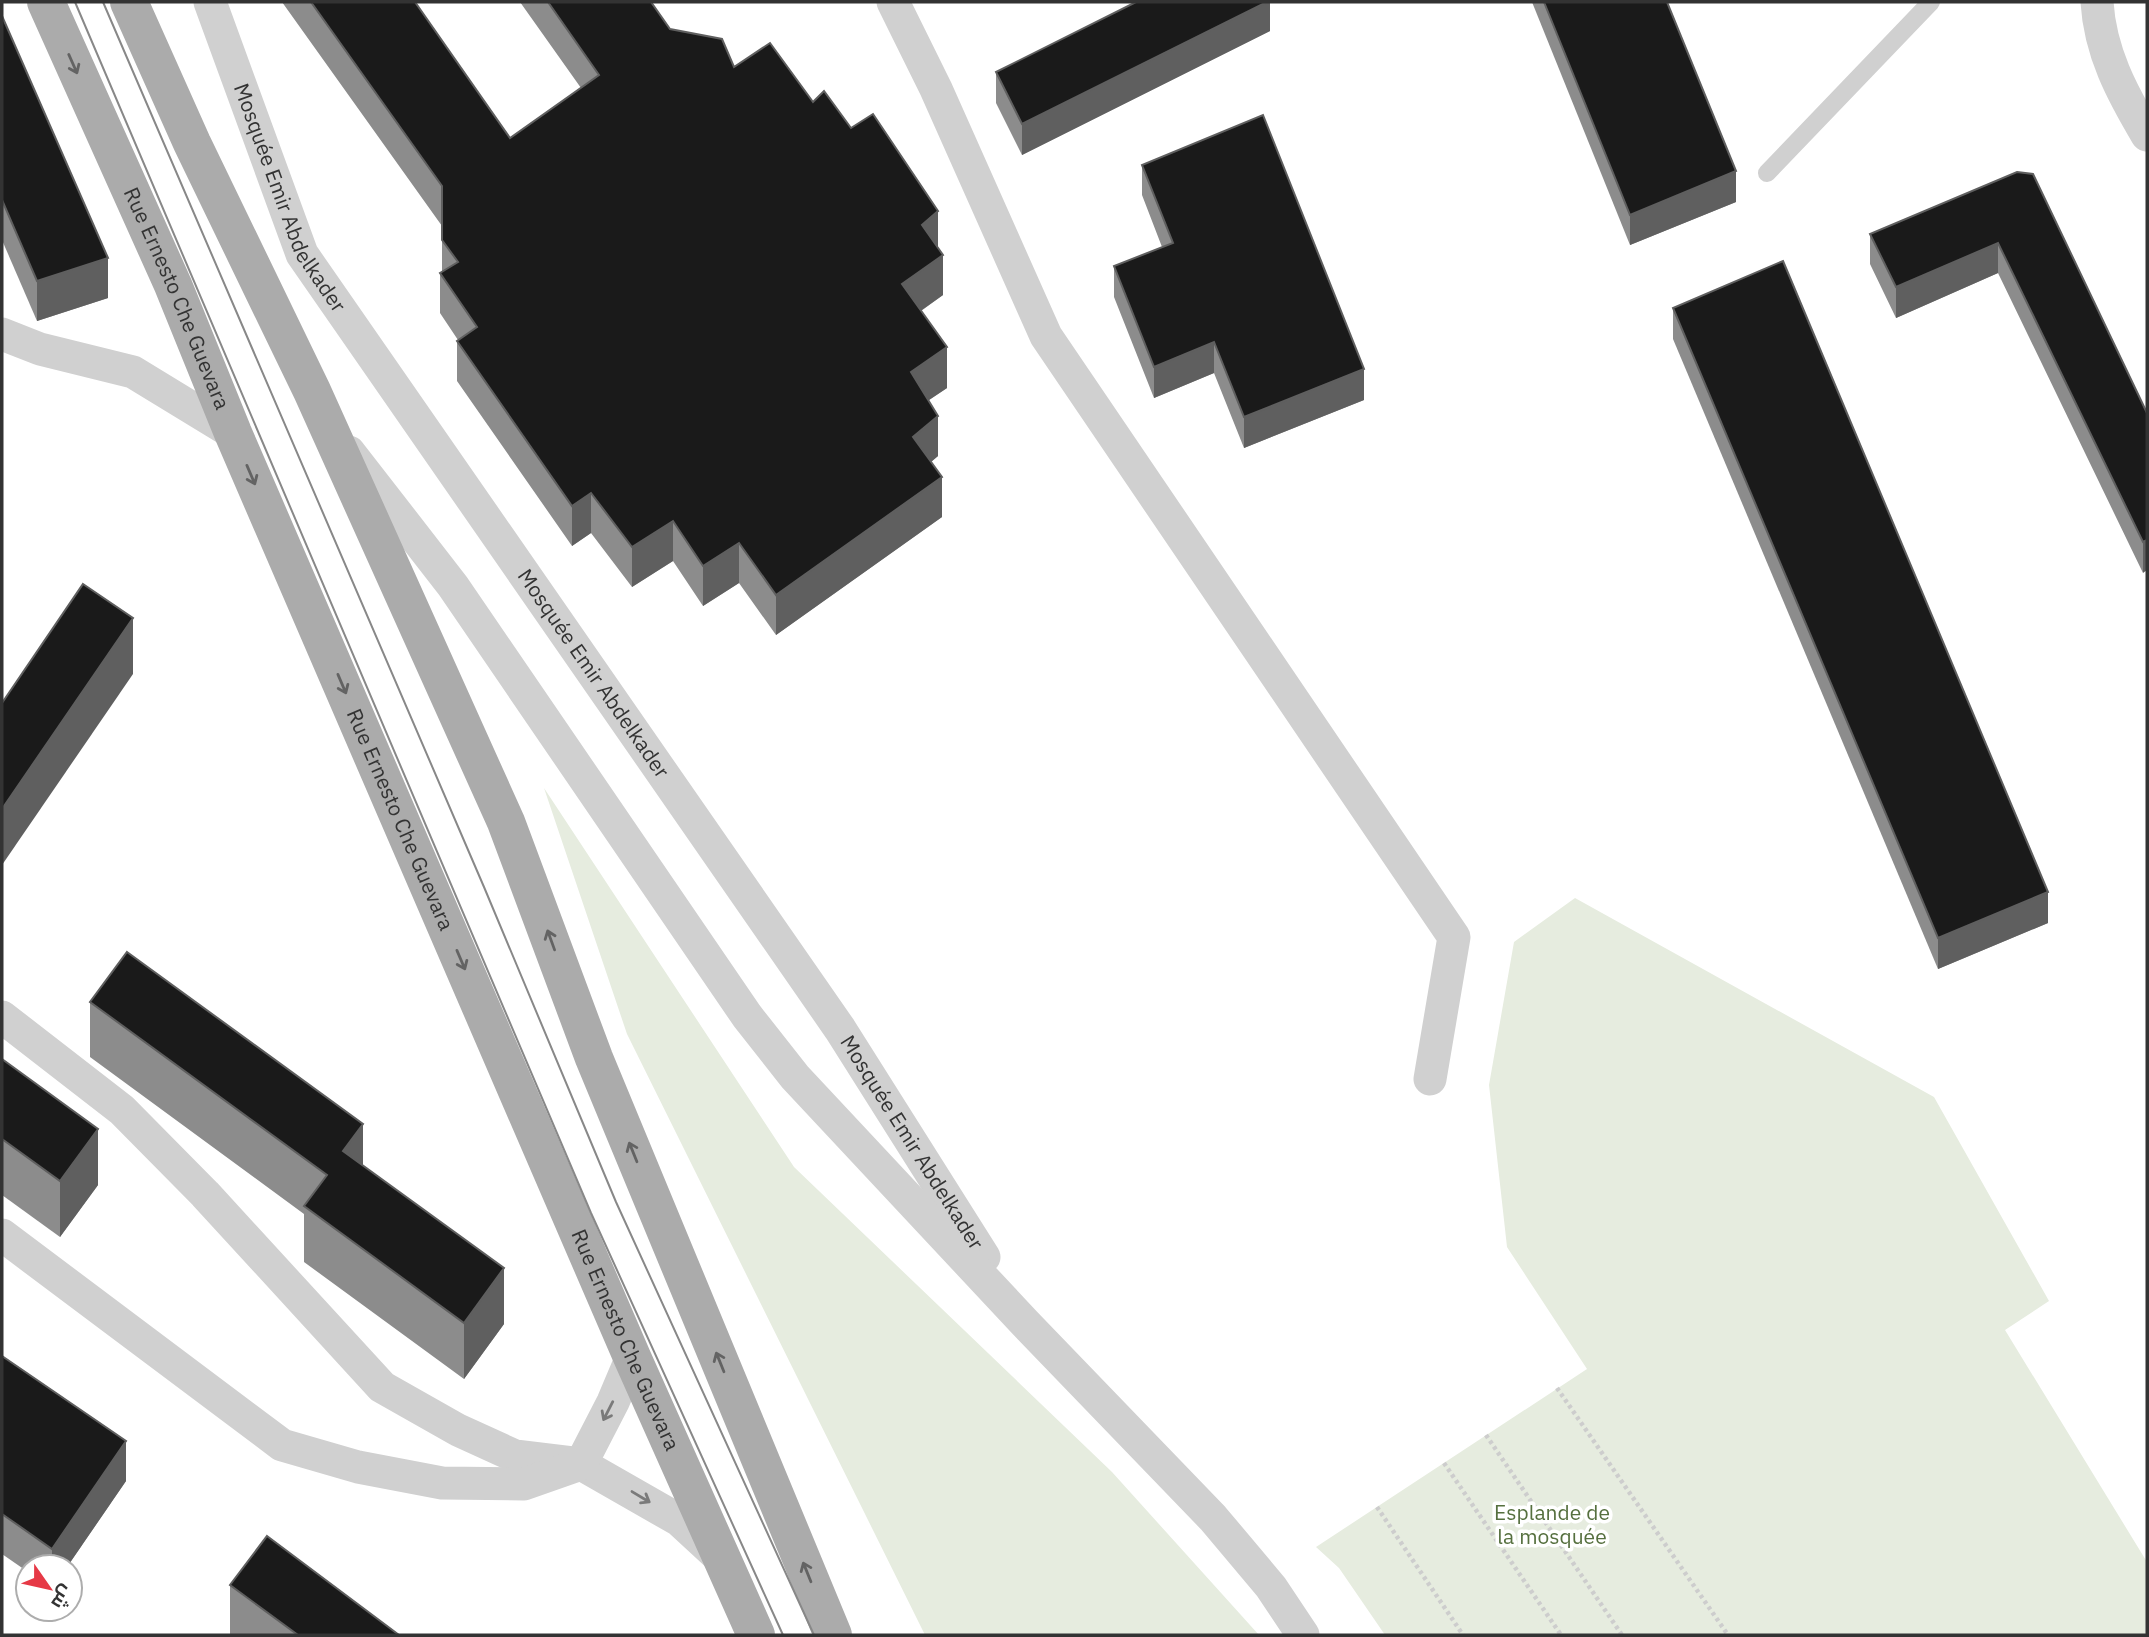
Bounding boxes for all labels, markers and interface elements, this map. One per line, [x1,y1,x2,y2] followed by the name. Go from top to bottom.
[67,53,81,74] one-way arrow
[228,79,353,317] street label: Mosquée Emir Abdelkader
[118,182,237,413] street label: Rue Ernesto Che Guevara
[245,464,258,486] one-way arrow
[512,563,677,783] street label: Mosquée Emir Abdelkader
[336,673,349,694] one-way arrow
[341,704,461,935] street label: Rue Ernesto Che Guevara
[543,929,556,951] one-way arrow
[455,949,468,971] one-way arrow
[834,1029,991,1255] street label: Mosquée Emir Abdelkader
[626,1141,639,1163] one-way arrow
[565,1224,687,1455] street label: Rue Ernesto Che Guevara
[713,1352,726,1373] one-way arrow
[601,1400,615,1421] one-way arrow
[631,1490,651,1504] one-way arrow
[1494,1498,1610,1550] park label: Esplande de la mosquée
[14,1553,84,1623] north arrow
[799,1562,812,1583] one-way arrow
[46,1581,80,1614] text: ش

